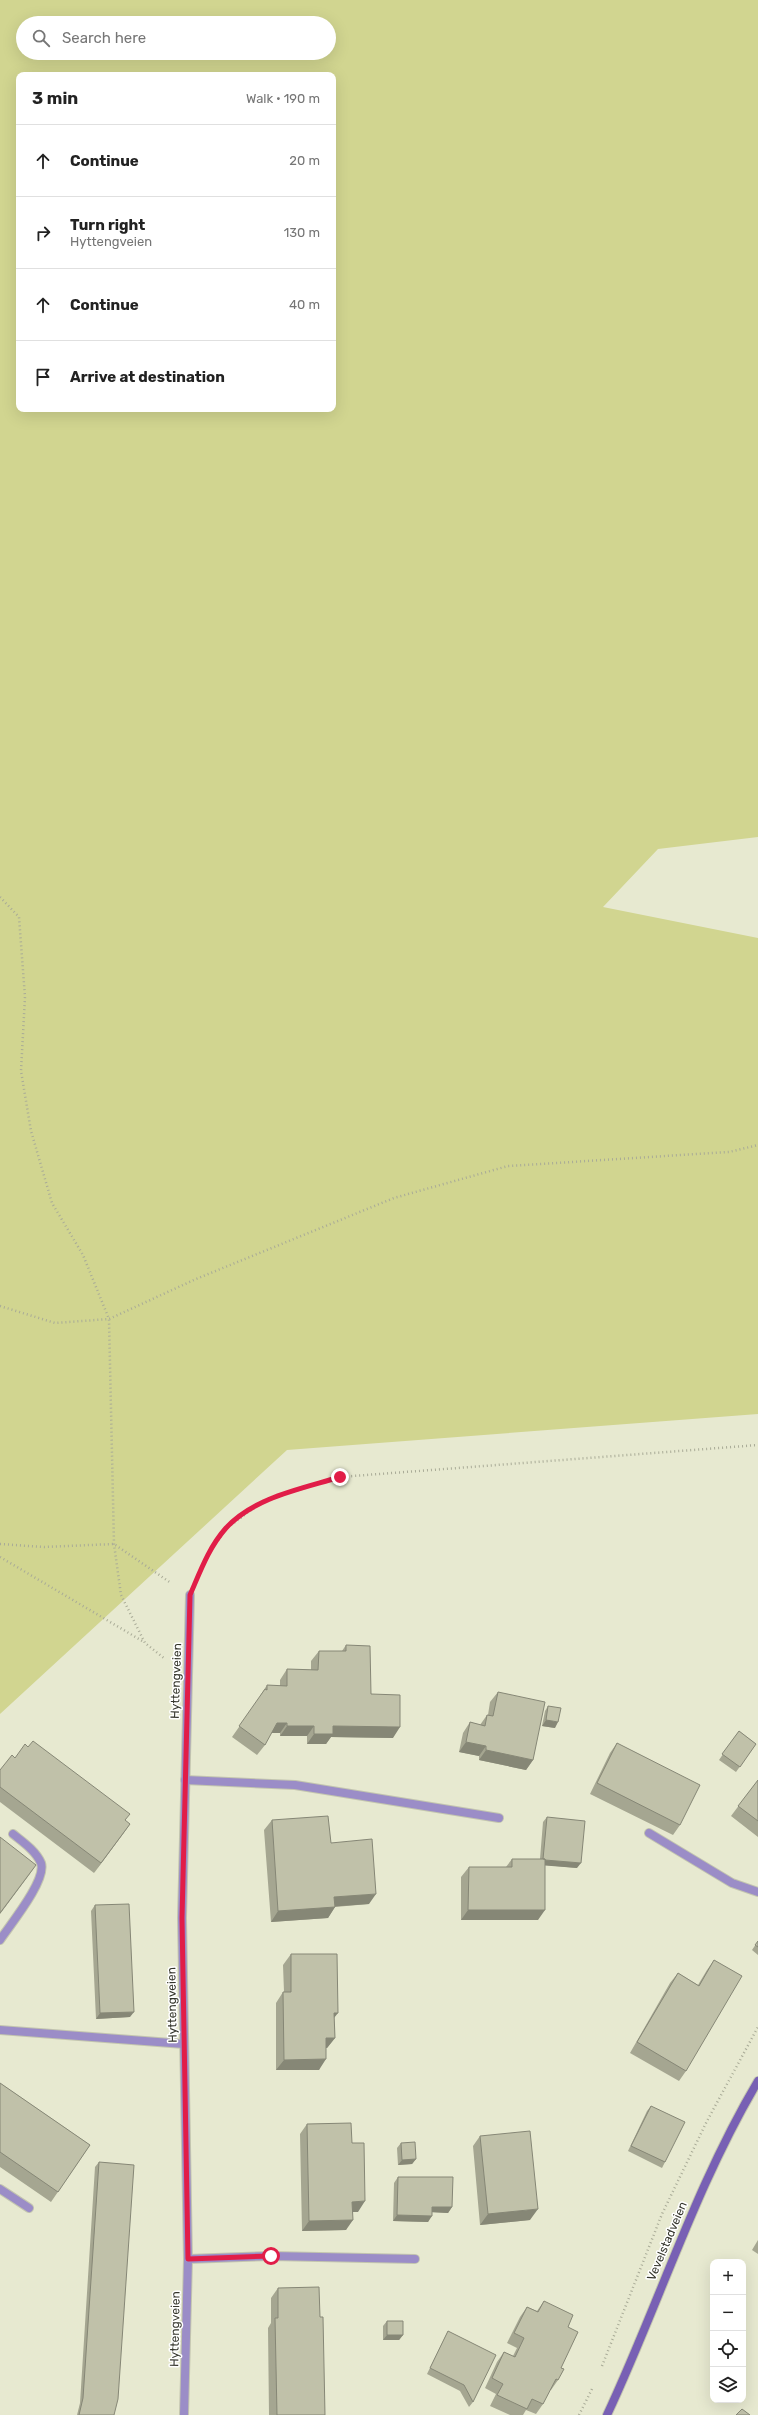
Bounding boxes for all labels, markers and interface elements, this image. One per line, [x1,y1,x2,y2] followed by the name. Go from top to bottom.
[16,16,336,60] search box
[30,27,52,49] icon: search
[62,29,146,47] text: Search here
[32,88,78,108] text: 3 min
[246,91,320,106] text: Walk · 190 m
[32,150,54,172] icon: ahead
[70,152,139,170] text: Continue
[289,153,320,168] text: 20 m
[70,216,145,234] text: Turn right
[32,222,54,244] icon: right
[284,225,320,240] text: 130 m
[70,234,152,249] text: Hyttengveien
[32,294,54,316] icon: ahead
[70,296,139,314] text: Continue
[289,297,320,312] text: 40 m
[32,366,54,388] icon: arrive
[70,368,225,386] text: Arrive at destination
[331,1468,349,1486] route end
[168,1643,184,1719] street label: Hyttengveien
[164,1967,180,2043] street label: Hyttengveien
[644,2199,690,2283] street label: Vevelstadveien
[262,2247,280,2265] route start
[710,2259,746,2403] map controls
[710,2259,746,2295] button: +
[167,2291,183,2367] street label: Hyttengveien
[710,2295,746,2331] button: −
[710,2331,746,2367] button: locate
[710,2367,746,2403] button: layers

